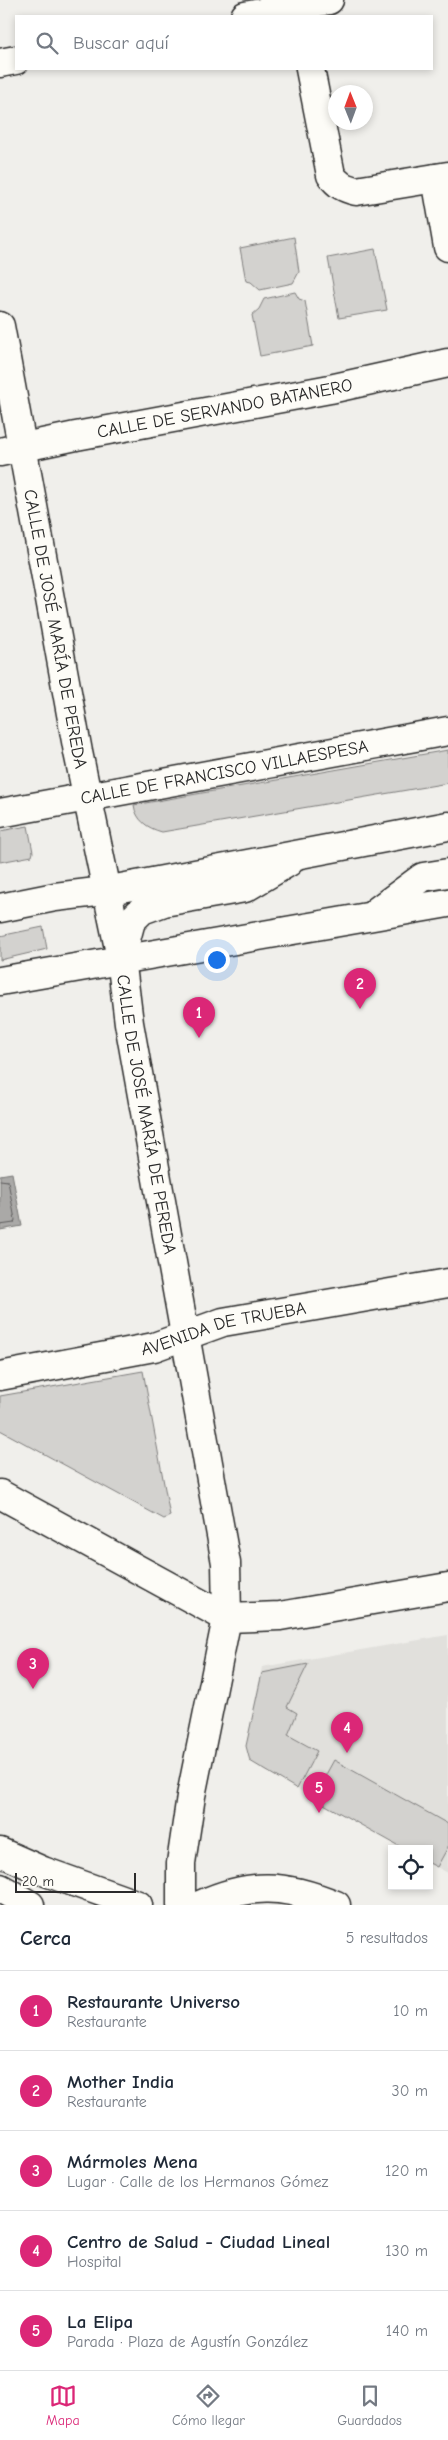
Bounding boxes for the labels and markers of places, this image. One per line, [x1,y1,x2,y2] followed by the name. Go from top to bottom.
[344,968,376,1009] pin: 2
[183,997,215,1038] pin: 1
[17,1648,49,1689] pin: 3
[331,1712,363,1753] pin: 4
[303,1772,335,1813] pin: 5

